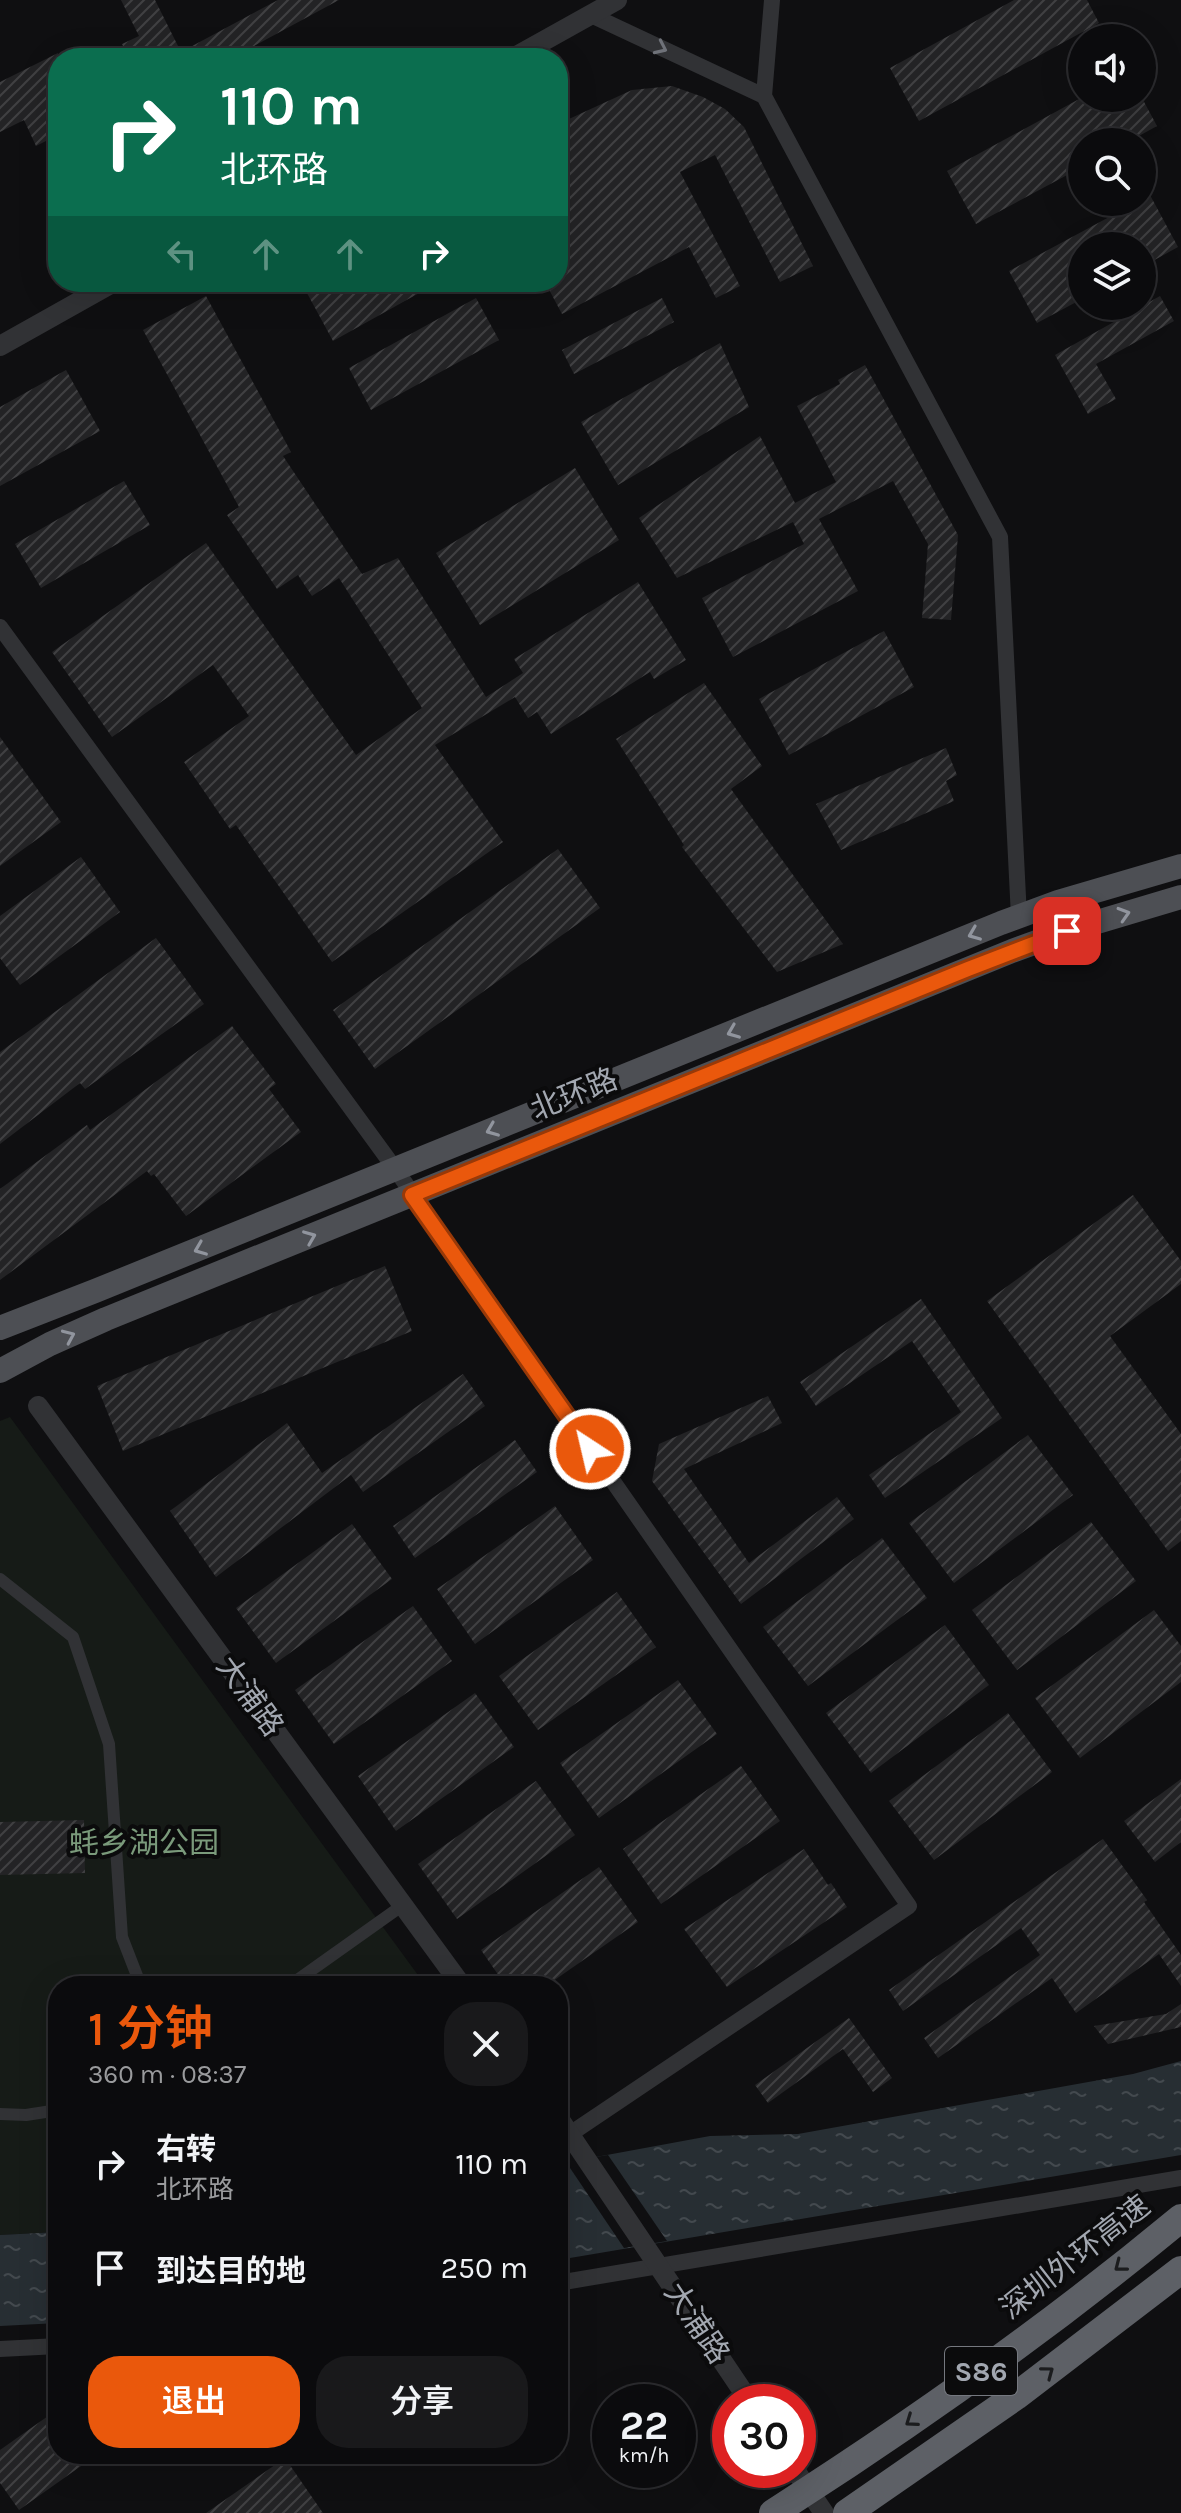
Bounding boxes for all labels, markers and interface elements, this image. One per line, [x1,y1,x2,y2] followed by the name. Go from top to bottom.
[1068,24,1156,320] map controls
[1068,24,1156,112] button: sound
[653,38,667,54] one-way arrow
[220,73,363,138] text: 110 m
[88,80,192,184] icon: right
[1068,128,1156,216] button: search
[220,149,328,191] text: 北环路
[160,232,204,276] icon: left
[244,232,288,276] icon: ahead
[328,232,372,276] icon: ahead
[412,232,456,276] icon: right
[1068,232,1156,320] button: layers
[1033,897,1101,965] pin
[1116,907,1130,923] one-way arrow
[1045,909,1089,953] icon: arrive
[968,924,982,941] one-way arrow
[727,1022,741,1039] one-way arrow
[526,1060,622,1128] street label: 北环路
[486,1120,500,1137] one-way arrow
[302,1230,316,1246] one-way arrow
[194,1239,208,1256] one-way arrow
[61,1329,76,1345] one-way arrow
[548,1407,632,1491] position arrow
[209,1649,291,1743] street label: 大浦路
[69,1825,219,1861] park label: 蚝乡湖公园
[88,2001,213,2057] text: 1 分钟
[444,2002,528,2086] button: close
[88,2059,246,2090] text: 360 m · 08:37
[156,2131,216,2167] text: 右转
[88,2142,132,2186] icon: right
[455,2146,528,2182] text: 110 m
[156,2174,234,2205] text: 北环路
[993,2187,1157,2327] street label: 深圳外环高速
[88,2246,132,2290] icon: arrive
[441,2250,528,2286] text: 250 m
[156,2253,306,2289] text: 到达目的地
[1114,2257,1129,2271] one-way arrow
[657,2276,737,2370] street label: 大浦路
[945,2347,1017,2395] road number: S86
[88,2356,300,2448] button: 退出
[316,2356,528,2448] button: 分享
[1039,2367,1054,2381] one-way arrow
[712,2384,816,2488] speed limit sign: 30
[620,2402,668,2449] text: 22
[906,2411,920,2426] one-way arrow
[619,2444,669,2467] text: km/h

